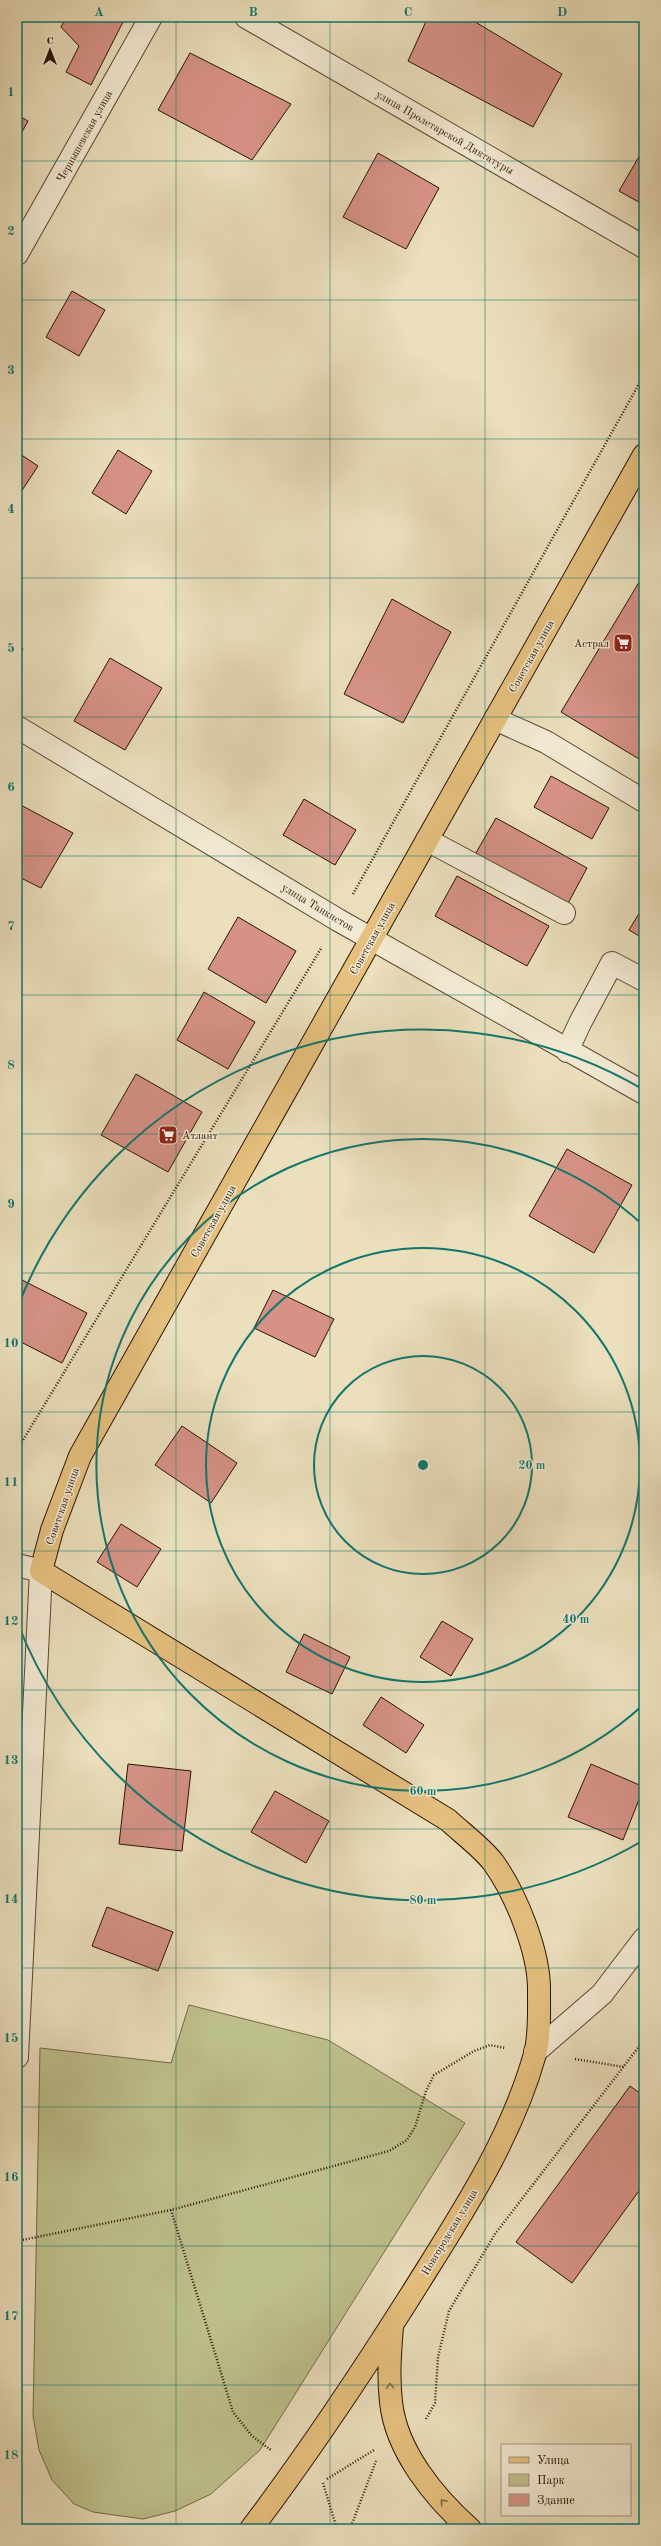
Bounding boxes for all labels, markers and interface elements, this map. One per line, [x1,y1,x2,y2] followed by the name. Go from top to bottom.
[94,6,104,19] text: A
[248,6,258,19] text: B
[404,6,412,19] text: C
[557,6,567,19] text: D
[30,30,70,70] north arrow
[46,36,54,47] text: С
[7,86,15,99] text: 1
[56,89,115,184] street label: Чернышевская улица
[374,89,515,177] street label: улица Пролетарской Диктатуры
[7,225,15,238] text: 2
[7,364,15,377] text: 3
[7,503,15,516] text: 4
[508,618,557,695] street label: Советская улица
[612,632,634,654] supermarket icon: Астрал
[574,639,609,650] place label: Астрал
[7,642,15,655] text: 5
[7,781,15,794] text: 6
[279,882,355,934] street label: улица Танкистов
[349,900,398,977] street label: Советская улица
[7,920,15,933] text: 7
[7,1059,15,1072] text: 8
[157,1124,179,1146] supermarket icon: Атлант
[182,1131,218,1142] place label: Атлант
[190,1183,239,1260] street label: Советская улица
[7,1198,15,1211] text: 9
[3,1337,19,1350] text: 10
[416,1458,430,1472] centre of rings
[519,1460,546,1472] text: 20 m
[45,1466,82,1547] street label: Советская улица
[3,1476,19,1489] text: 11
[563,1614,590,1626] text: 40 m
[3,1615,19,1628] text: 12
[3,1754,19,1767] text: 13
[410,1786,437,1798] text: 60 m
[3,1893,19,1906] text: 14
[410,1895,437,1907] text: 80 m
[3,2032,19,2045] text: 15
[3,2171,19,2184] text: 16
[420,2187,481,2278] street label: Новгородская улица
[3,2310,19,2323] text: 17
[386,2383,394,2389] one-way arrow
[501,2444,631,2516] legend
[3,2449,19,2462] text: 18
[537,2455,570,2467] text: Улица
[537,2475,565,2487] text: Парк
[537,2495,575,2507] text: Здание
[440,2499,447,2507] one-way arrow

